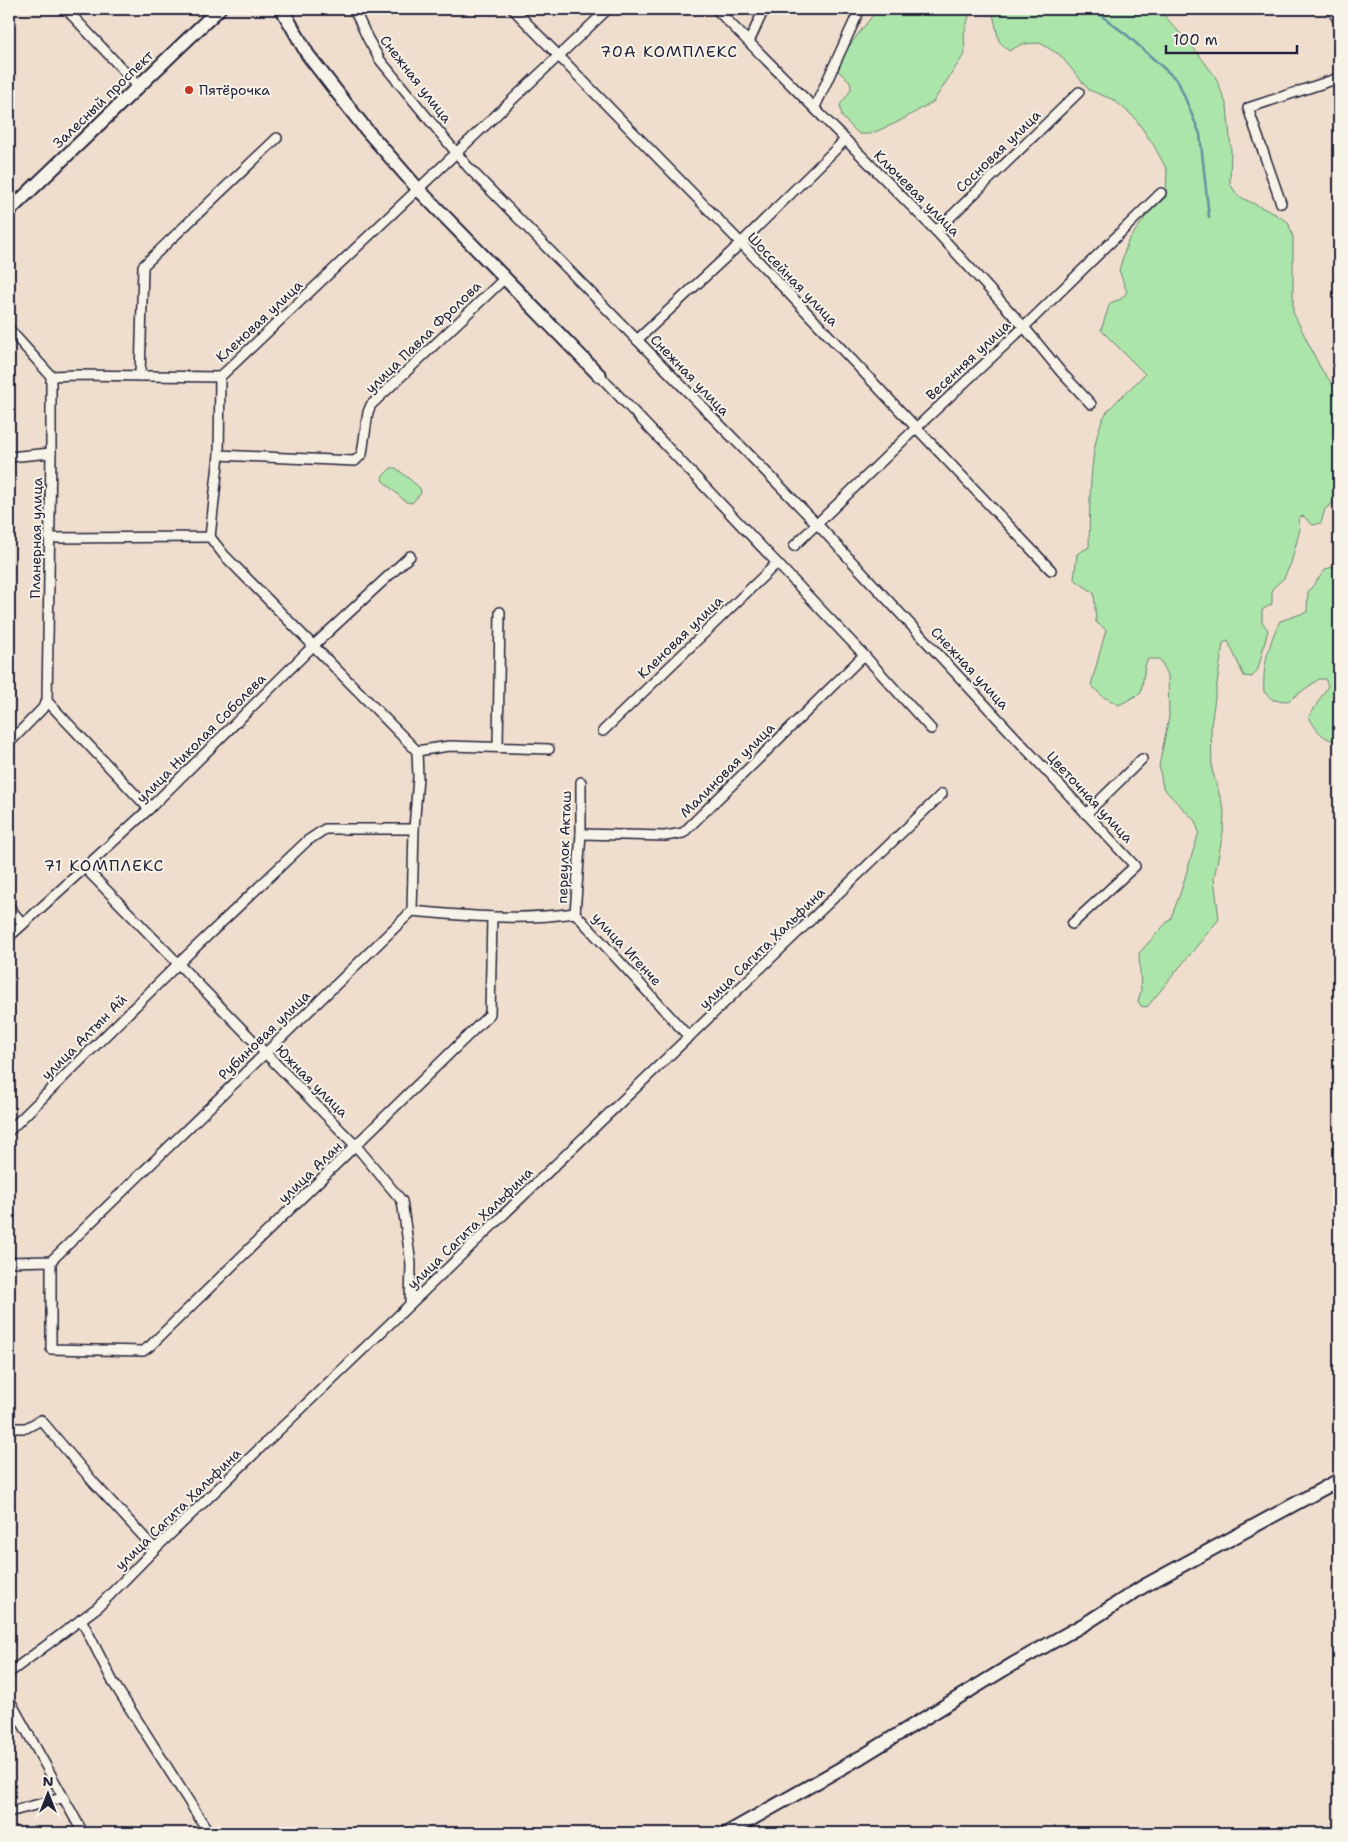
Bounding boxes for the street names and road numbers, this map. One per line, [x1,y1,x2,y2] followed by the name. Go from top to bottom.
[376,31,456,127] street label: Снежная улица
[49,46,158,152] street label: Залесный проспект
[952,106,1044,196] street label: Сосновая улица
[870,146,964,240] street label: Ключевая улица
[744,228,843,330] street label: Шоссейная улица
[212,276,306,366] street label: Кленовая улица
[361,277,485,397] street label: улица Павла Фролова
[922,316,1014,404] street label: Весенняя улица
[647,330,734,420] street label: Снежная улица
[26,477,46,599] street label: Планерная улица
[633,591,727,682] street label: Кленовая улица
[927,623,1013,713] street label: Снежная улица
[132,669,270,807] street label: улица Николая Соболева
[676,719,778,821] street label: Малиновая улица
[1043,747,1137,847] street label: Цветочная улица
[553,790,575,904] street label: переулок Акташ
[695,883,829,1013] street label: улица Сагита Хальфина
[588,909,666,990] street label: улица Игенче
[214,986,314,1084] street label: Рубиновая улица
[37,990,131,1084] street label: улица Алтын Ай
[272,1041,352,1121] street label: Южная улица
[274,1137,346,1207] street label: улица Алан
[403,1163,537,1293] street label: улица Сагита Хальфина
[111,1444,245,1574] street label: улица Сагита Хальфина

